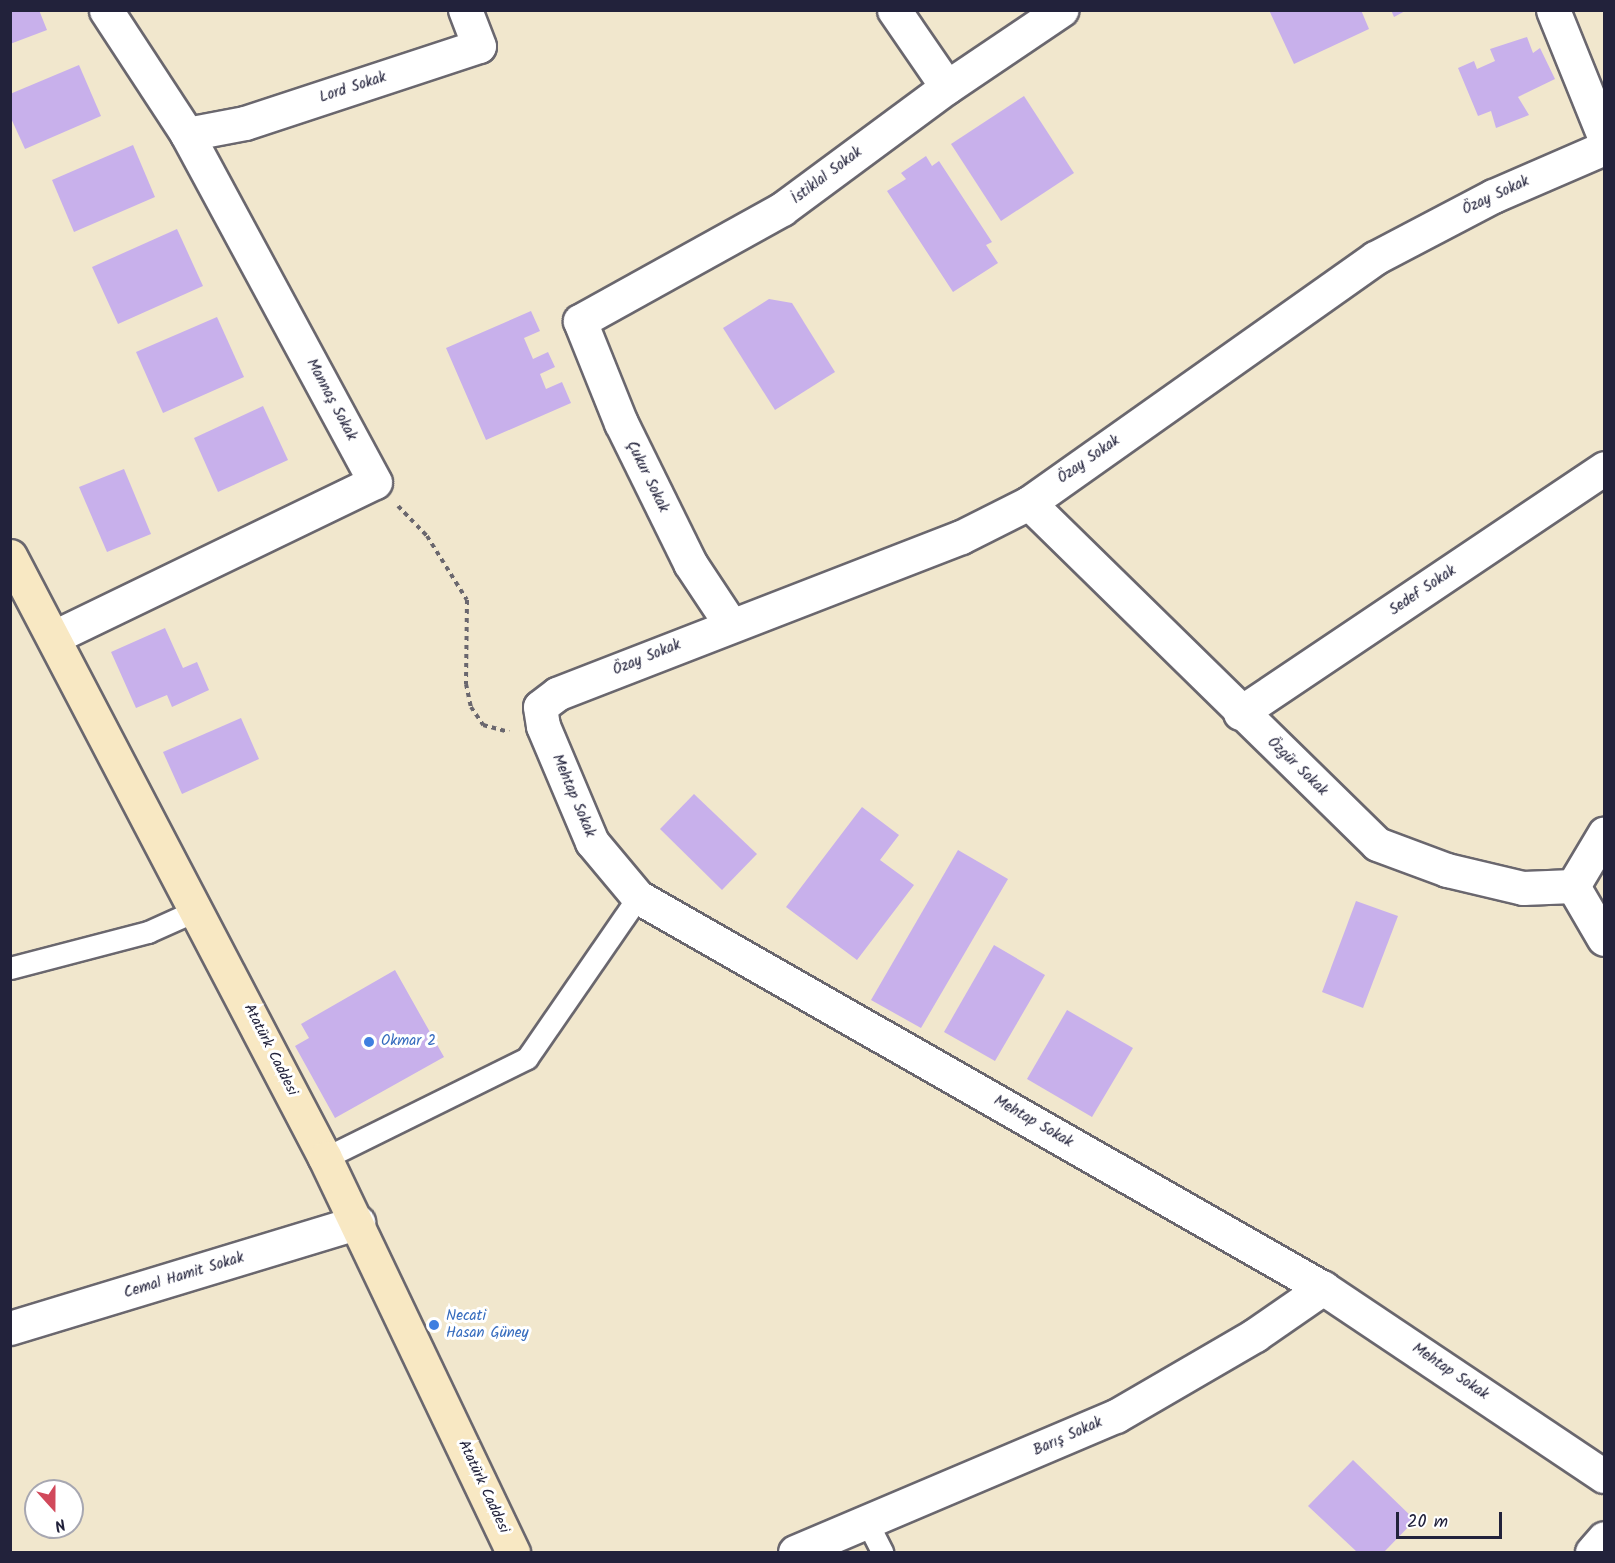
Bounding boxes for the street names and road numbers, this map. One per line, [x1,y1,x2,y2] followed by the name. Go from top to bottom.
[317,69,389,107] street label: Lord Sokak
[788,144,866,208] street label: İstiklal Sokak
[1460,173,1532,219] street label: Özay Sokak
[302,356,360,444] street label: Mannaş Sokak
[1054,432,1124,488] street label: Özay Sokak
[622,438,672,516] street label: Çukur Sokak
[1386,562,1460,620] street label: Sedef Sokak
[610,636,684,680] street label: Özay Sokak
[1263,734,1331,800] street label: Özgür Sokak
[547,752,599,840] street label: Mehtap Sokak
[239,1001,301,1099] street label: Atatürk Caddesi
[990,1092,1076,1152] street label: Mehtap Sokak
[122,1249,246,1303] street label: Cemal Hamit Sokak
[1408,1340,1492,1404] street label: Mehtap Sokak
[1031,1414,1105,1460] street label: Barış Sokak
[454,1438,512,1536] street label: Atatürk Caddesi

